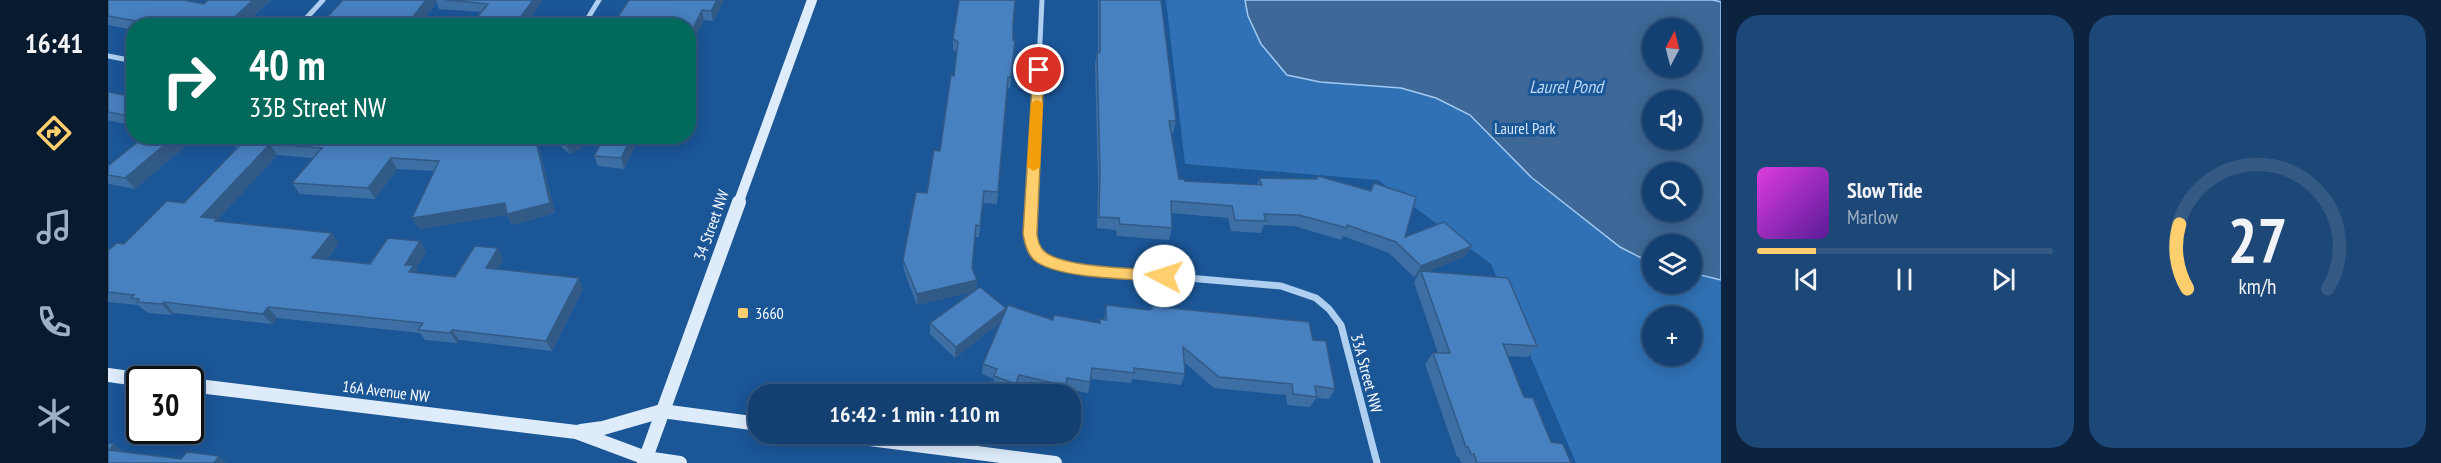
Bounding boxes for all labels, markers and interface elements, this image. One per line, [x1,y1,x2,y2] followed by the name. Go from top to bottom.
[1642,18,1702,78] north arrow
[1642,18,1702,366] map controls
[25,26,83,60] text: 16:41
[249,37,326,92] text: 40 m
[150,42,228,120] icon: right
[1013,44,1064,95] pin
[1022,53,1055,86] icon: arrive
[1529,75,1605,98] water label: Laurel Pond
[249,90,386,124] text: 33B Street NW
[1642,90,1702,150] button: sound
[33,112,75,154] icon: directions
[1494,118,1557,138] park label: Laurel Park
[1642,162,1702,222] button: search
[1847,176,1923,204] text: Slow Tide
[689,187,733,263] street label: 34 Street NW
[2227,199,2287,280] text: 27
[1847,204,1898,230] text: Marlow
[33,206,75,248] icon: music
[1642,234,1702,294] button: layers
[1132,244,1196,308] position arrow
[1790,263,1823,296] icon: previous
[1888,263,1921,296] icon: pause
[1987,263,2020,296] icon: next
[2238,272,2276,300] text: km/h
[33,301,75,343] icon: phone
[755,303,784,323] place label: 3660
[736,306,750,320] marker: 3660
[1642,306,1702,366] button: +
[1347,331,1387,415] street label: 33A Street NW
[126,366,204,444] speed limit sign: 30
[341,376,431,406] street label: 16A Avenue NW
[33,395,75,437] icon: climate
[829,400,1000,428] text: 16:42 · 1 min · 110 m

